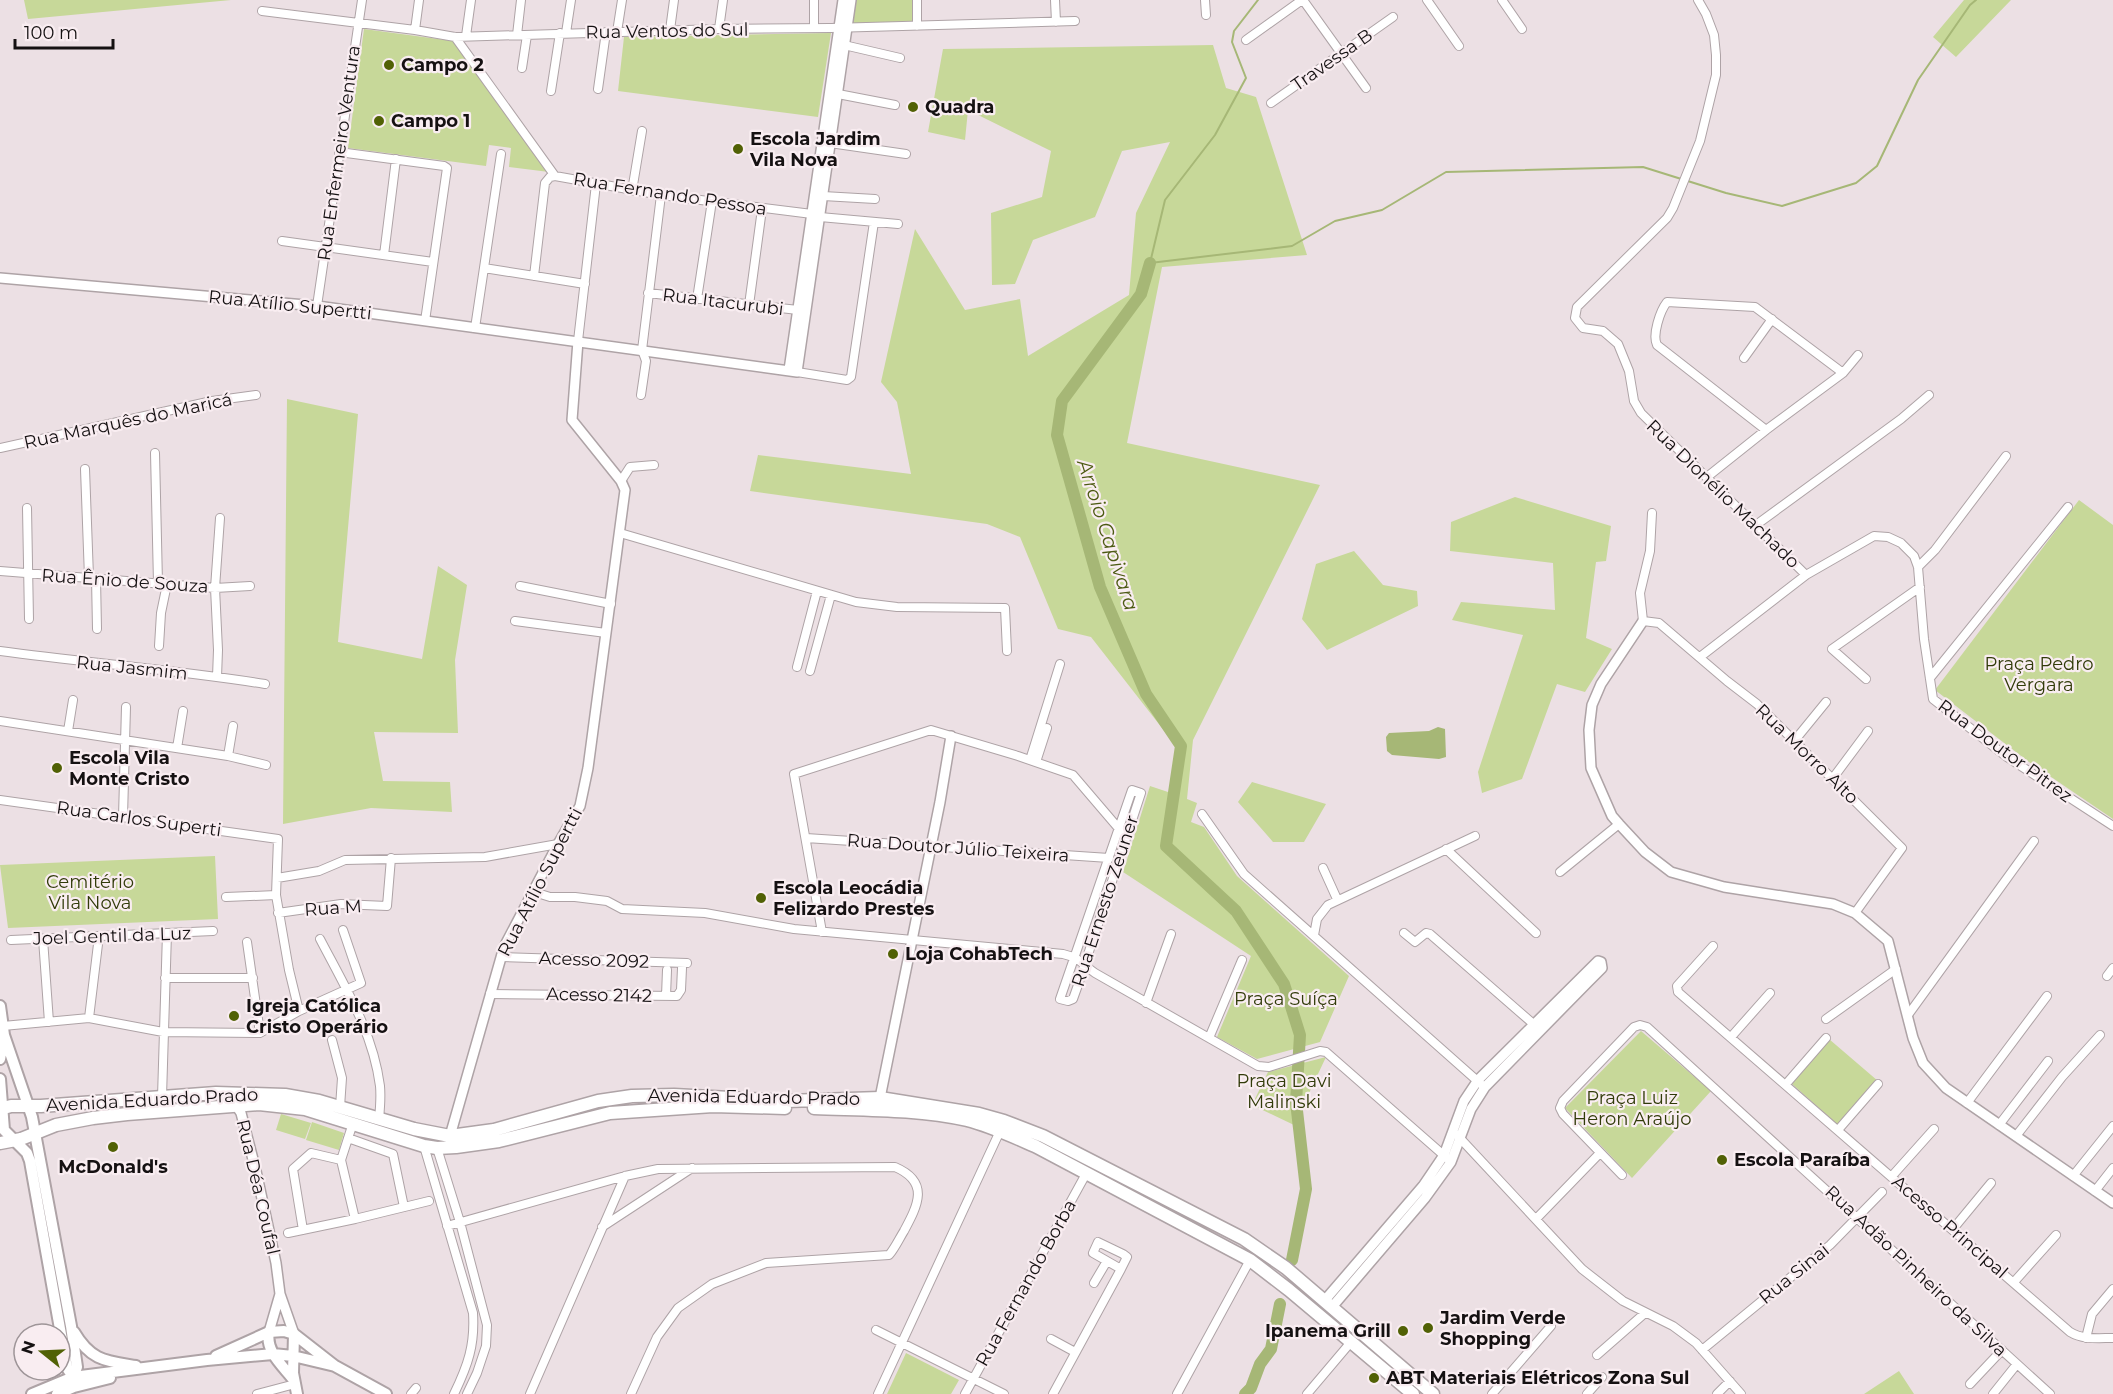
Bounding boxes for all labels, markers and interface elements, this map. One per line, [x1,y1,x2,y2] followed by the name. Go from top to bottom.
[15,12,112,50] scale bar
[585,19,749,43] street label: Rua Ventos do Sul
[24,22,78,44] text: 100 m
[1287,24,1377,96] street label: Travessa B
[313,44,365,262] street label: Rua Enfermeiro Ventura
[401,54,484,76] place label: Campo 2
[382,58,396,72] marker: Campo 2
[925,96,994,118] place label: Quadra
[906,100,920,114] marker: Quadra
[391,110,470,132] place label: Campo 1
[372,114,386,128] marker: Campo 1
[749,128,881,171] place label: Escola Jardim Vila Nova
[731,142,745,156] marker: Escola Jardim Vila Nova
[572,168,768,220] street label: Rua Fernando Pessoa
[661,284,785,320] street label: Rua Itacurubi
[207,285,373,325] street label: Rua Atílio Supertti
[22,388,234,454] street label: Rua Marquês do Maricá
[1642,415,1804,573] street label: Rua Dionélio Machado
[1072,455,1144,614] water label: Arroio Capivara
[41,564,209,598] street label: Rua Ênio de Souza
[75,651,189,685] street label: Rua Jasmim
[1984,653,2094,696] park label: Praça Pedro Vergara
[1933,695,2077,807] street label: Rua Doutor Pitrez
[1751,699,1863,809] street label: Rua Morro Alto
[69,747,190,790] place label: Escola Vila Monte Cristo
[50,761,64,775] marker: Escola Vila Monte Cristo
[55,797,223,841] street label: Rua Carlos Superti
[493,804,587,960] street label: Rua Atílio Supertti
[1067,812,1143,990] street label: Rua Ernesto Zeuner
[846,829,1070,867] street label: Rua Doutor Júlio Teixeira
[46,871,134,914] park label: Cemitério Vila Nova
[773,877,935,920] place label: Escola Leocádia Felizardo Prestes
[754,891,768,905] marker: Escola Leocádia Felizardo Prestes
[303,895,363,921] street label: Rua M
[31,922,192,950] street label: Joel Gentil da Luz
[905,943,1053,965] place label: Loja CohabTech
[538,947,650,973] street label: Acesso 2092
[886,947,900,961] marker: Loja CohabTech
[546,983,652,1007] street label: Acesso 2142
[1234,988,1338,1010] park label: Praça Suíça
[246,995,388,1038] place label: Igreja Católica Cristo Operário
[227,1009,241,1023] marker: Igreja Católica Cristo Operário
[1237,1070,1332,1113] park label: Praça Davi Malinski
[45,1083,259,1117] street label: Avenida Eduardo Prado
[648,1084,860,1110] street label: Avenida Eduardo Prado
[1573,1087,1692,1130] park label: Praça Luiz Heron Araújo
[232,1117,284,1257] street label: Rua Déa Coufal
[106,1140,120,1154] marker: McDonald's
[1734,1149,1870,1171] place label: Escola Paraíba
[1715,1153,1729,1167] marker: Escola Paraíba
[58,1156,168,1178] place label: McDonald's
[1888,1171,2012,1283] street label: Acesso Principal
[1820,1181,2012,1361] street label: Rua Adão Pinheiro da Silva
[971,1196,1081,1370] street label: Rua Fernando Borba
[1754,1239,1834,1309] street label: Rua Sinai
[1439,1307,1566,1350] place label: Jardim Verde Shopping
[1265,1320,1391,1342] place label: Ipanema Grill
[1421,1321,1435,1335] marker: Jardim Verde Shopping
[12,1322,72,1382] north arrow
[1396,1324,1410,1338] marker: Ipanema Grill
[17,1338,39,1357] text: N
[1385,1367,1689,1389] place label: ABT Materiais Elétricos Zona Sul
[1367,1371,1381,1385] marker: ABT Materiais Elétricos Zona Sul

